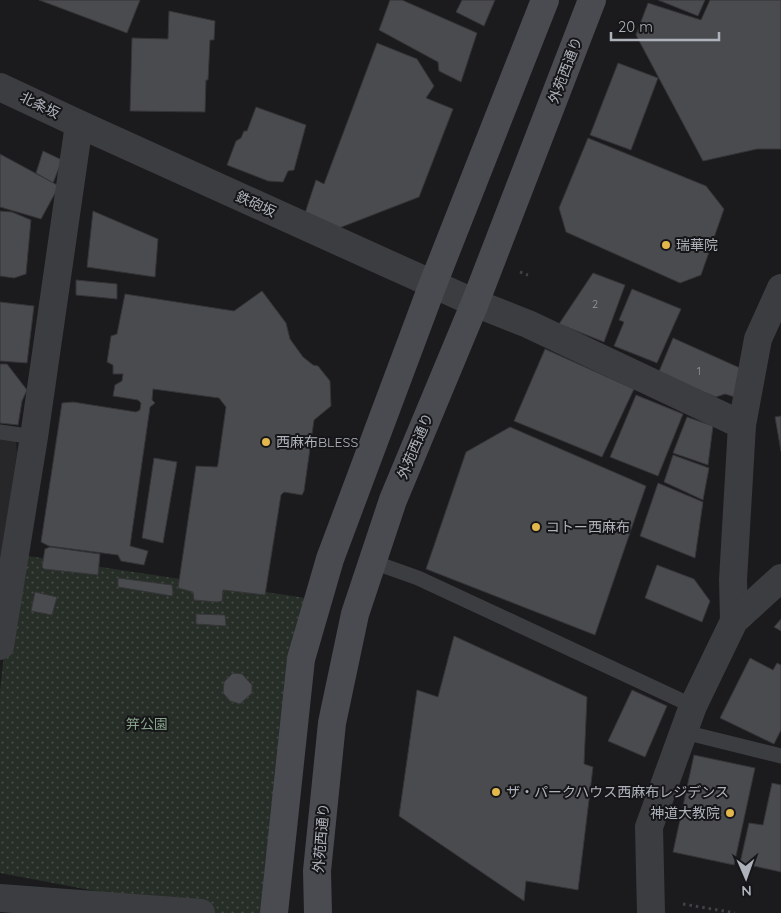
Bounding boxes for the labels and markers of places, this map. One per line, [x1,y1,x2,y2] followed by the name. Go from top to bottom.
[676,236,718,254] place label: 瑞華院
[660,239,672,251] marker: 瑞華院
[276,433,358,451] place label: 西麻布BLESS
[260,436,272,448] marker: 西麻布BLESS
[546,518,630,536] place label: コトー西麻布
[530,521,542,533] marker: コトー西麻布
[506,783,729,801] place label: ザ・パークハウス西麻布レジデンス
[490,786,502,798] marker: ザ・パークハウス西麻布レジデンス
[650,804,720,822] place label: 神道大教院
[724,807,736,819] marker: 神道大教院

